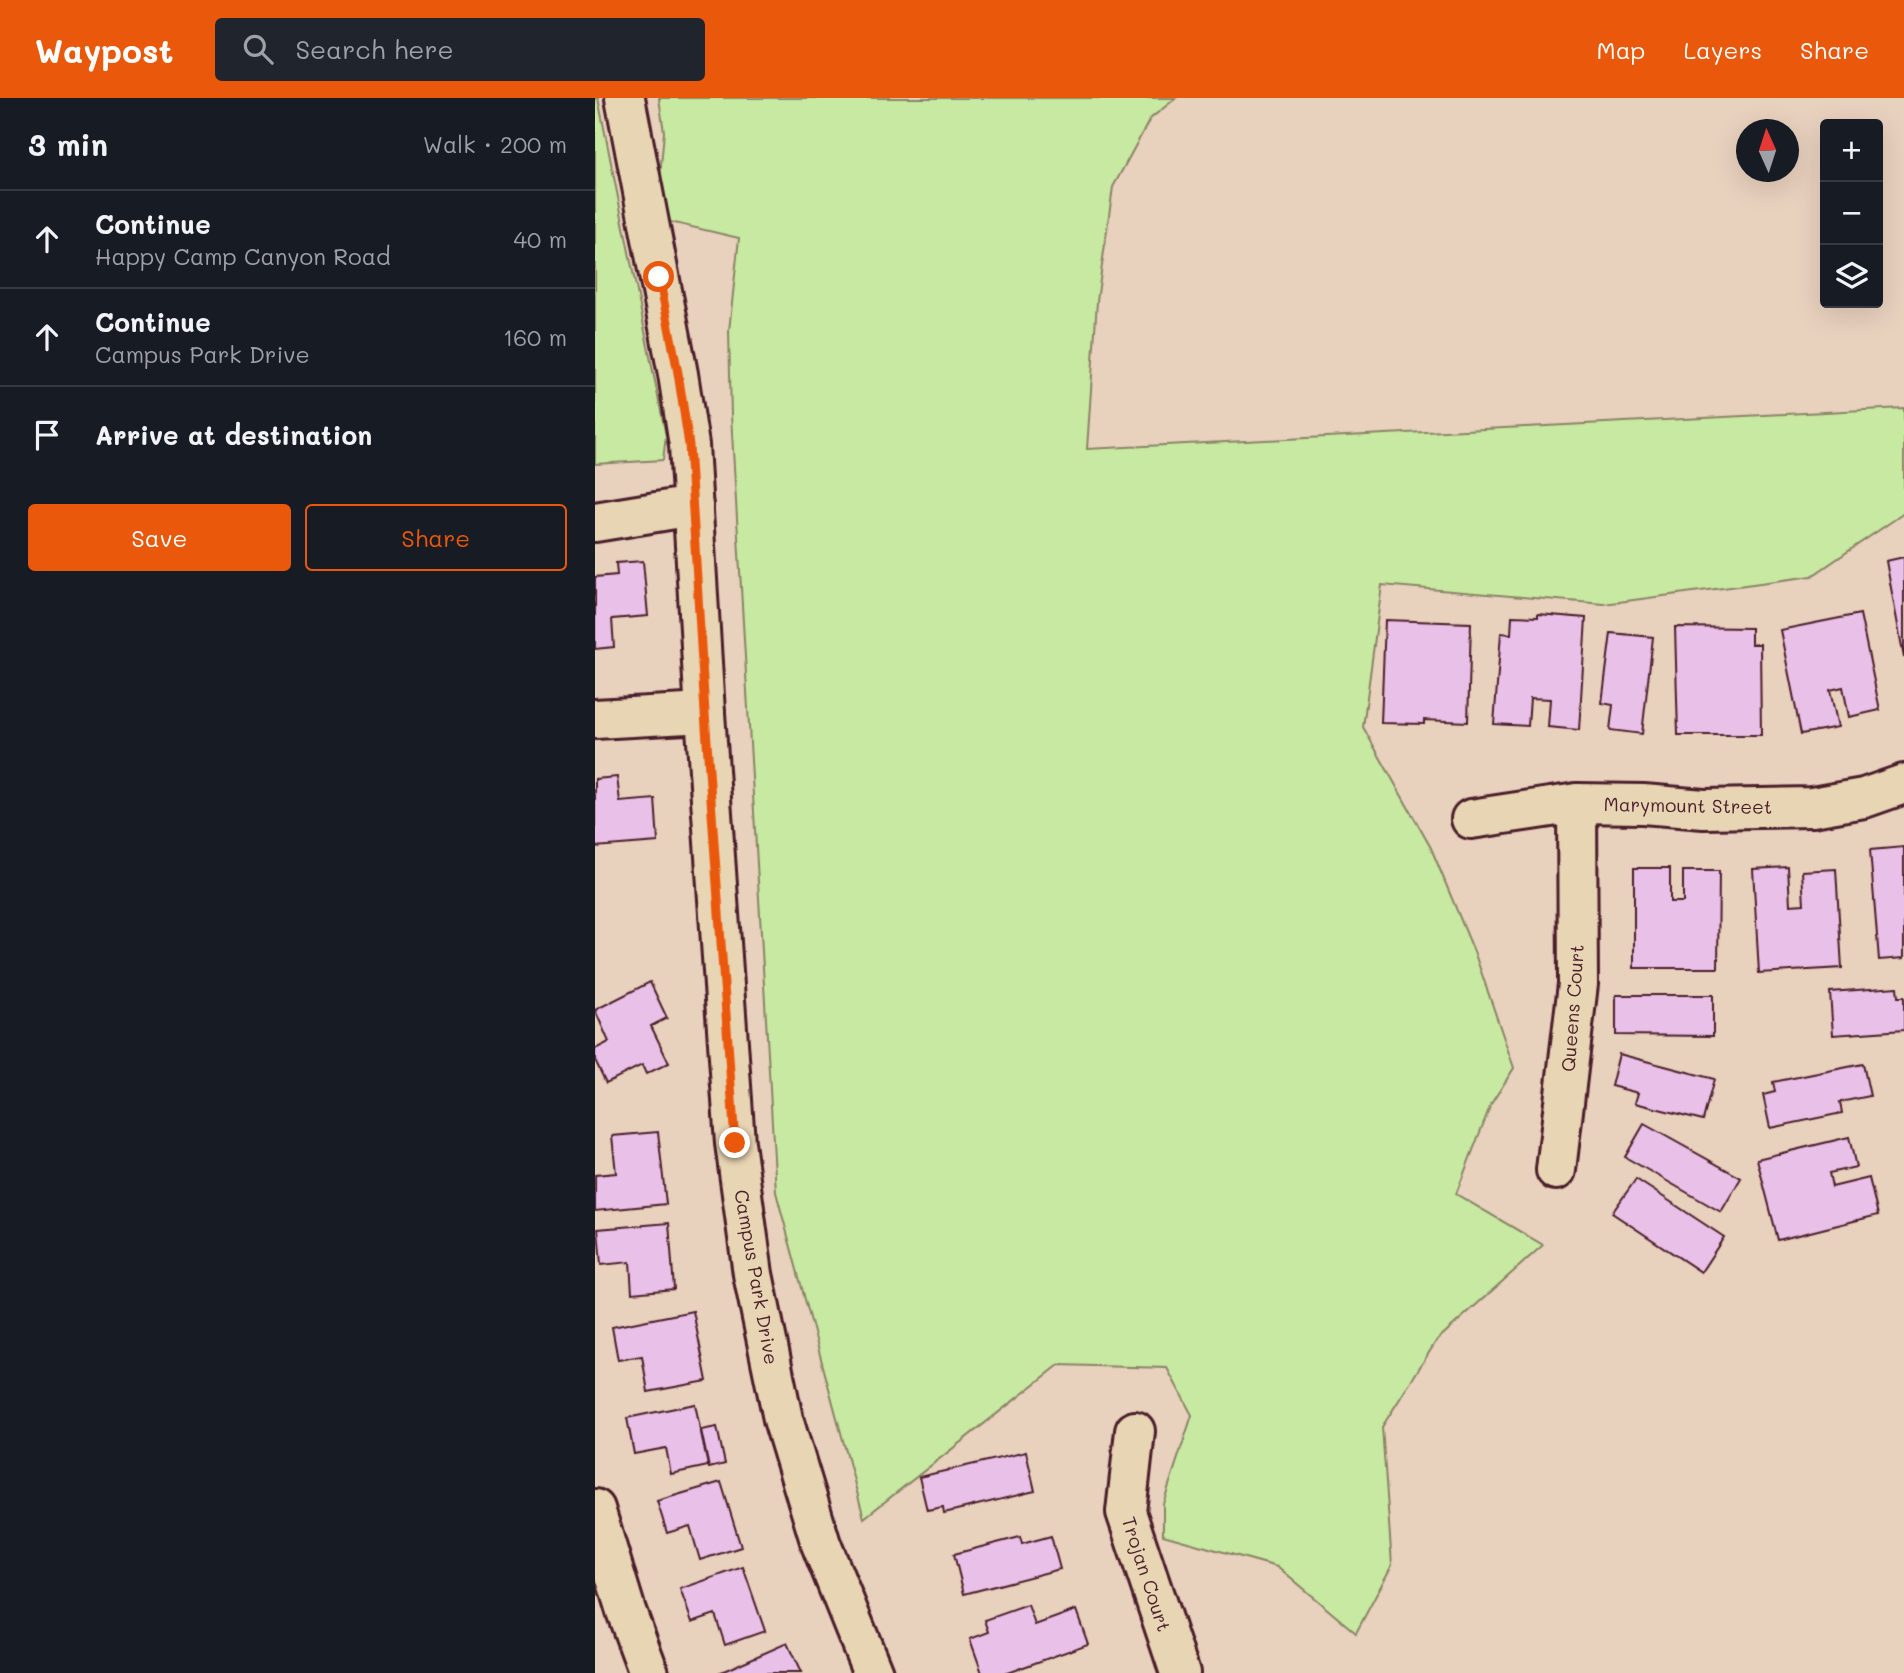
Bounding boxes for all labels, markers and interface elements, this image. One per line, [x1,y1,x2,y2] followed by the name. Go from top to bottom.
[215,18,705,81] search box
[35,28,173,71] text: Waypost
[239,30,277,68] icon: search
[295,32,454,66] text: Search here
[1597,34,1645,65] text: Map
[1683,34,1762,65] text: Layers
[1800,34,1869,65] text: Share
[1736,119,1799,182] north arrow
[1820,119,1883,308] map controls
[1820,119,1883,182] button: +
[28,124,108,164] text: 3 min
[423,129,567,159] text: Walk · 200 m
[1820,182,1883,245] button: −
[95,207,211,241] text: Continue
[28,220,66,258] icon: ahead
[514,224,567,254] text: 40 m
[95,241,391,271] text: Happy Camp Canyon Road
[1820,245,1883,308] button: layers
[643,261,674,292] route start
[95,305,211,339] text: Continue
[28,318,66,356] icon: ahead
[503,322,567,352] text: 160 m
[95,339,310,369] text: Campus Park Drive
[28,416,66,454] icon: arrive
[95,418,372,452] text: Arrive at destination
[28,504,291,571] button: Save
[305,504,567,571] button: Share
[1603,791,1773,819] street label: Marymount Street
[1555,943,1589,1073] street label: Queens Court
[719,1127,750,1158] route end
[729,1187,785,1367] street label: Campus Park Drive
[1117,1513,1177,1635] street label: Trojan Court

